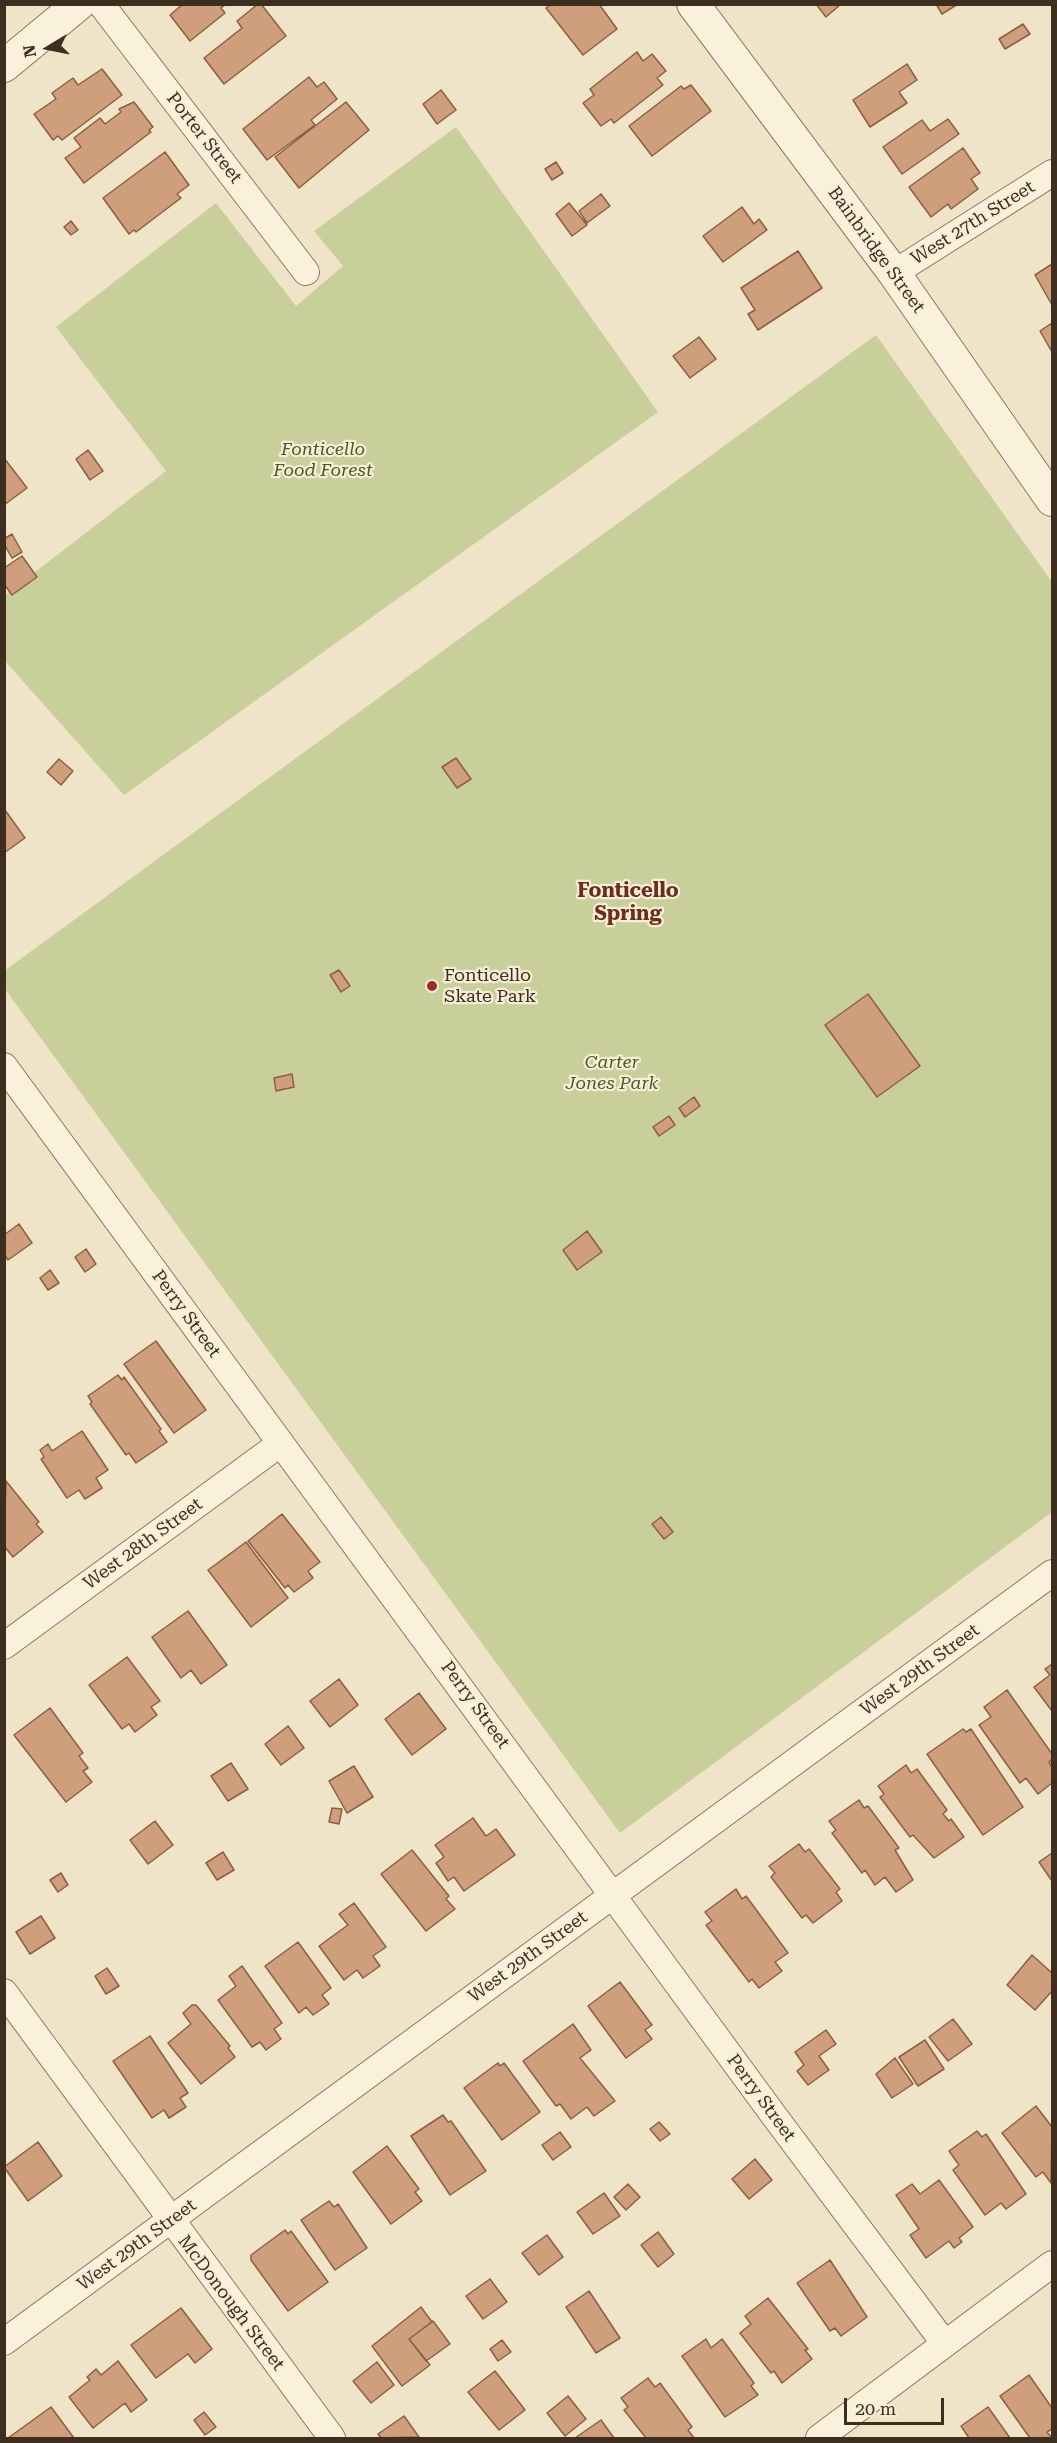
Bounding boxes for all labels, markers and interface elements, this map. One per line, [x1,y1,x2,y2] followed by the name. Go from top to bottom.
[18,18,78,78] north arrow
[19,44,40,59] text: N
[162,88,246,188] street label: Porter Street
[907,176,1039,270] street label: West 27th Street
[823,183,929,317] street label: Bainbridge Street
[273,439,373,482] park label: Fonticello Food Forest
[577,879,679,926] district label: Fonticello Spring
[444,965,536,1008] place label: Fonticello Skate Park
[425,979,439,993] marker: Fonticello Skate Park
[566,1052,658,1094] park label: Carter Jones Park
[147,1266,225,1362] street label: Perry Street
[79,1494,207,1594] street label: West 28th Street
[856,1620,984,1720] street label: West 29th Street
[436,1657,514,1753] street label: Perry Street
[464,1907,592,2007] street label: West 29th Street
[722,2050,800,2146] street label: Perry Street
[73,2195,201,2295] street label: West 29th Street
[173,2231,289,2375] street label: McDonough Street
[847,2386,948,2424] scale bar
[855,2398,896,2419] text: 20 m

